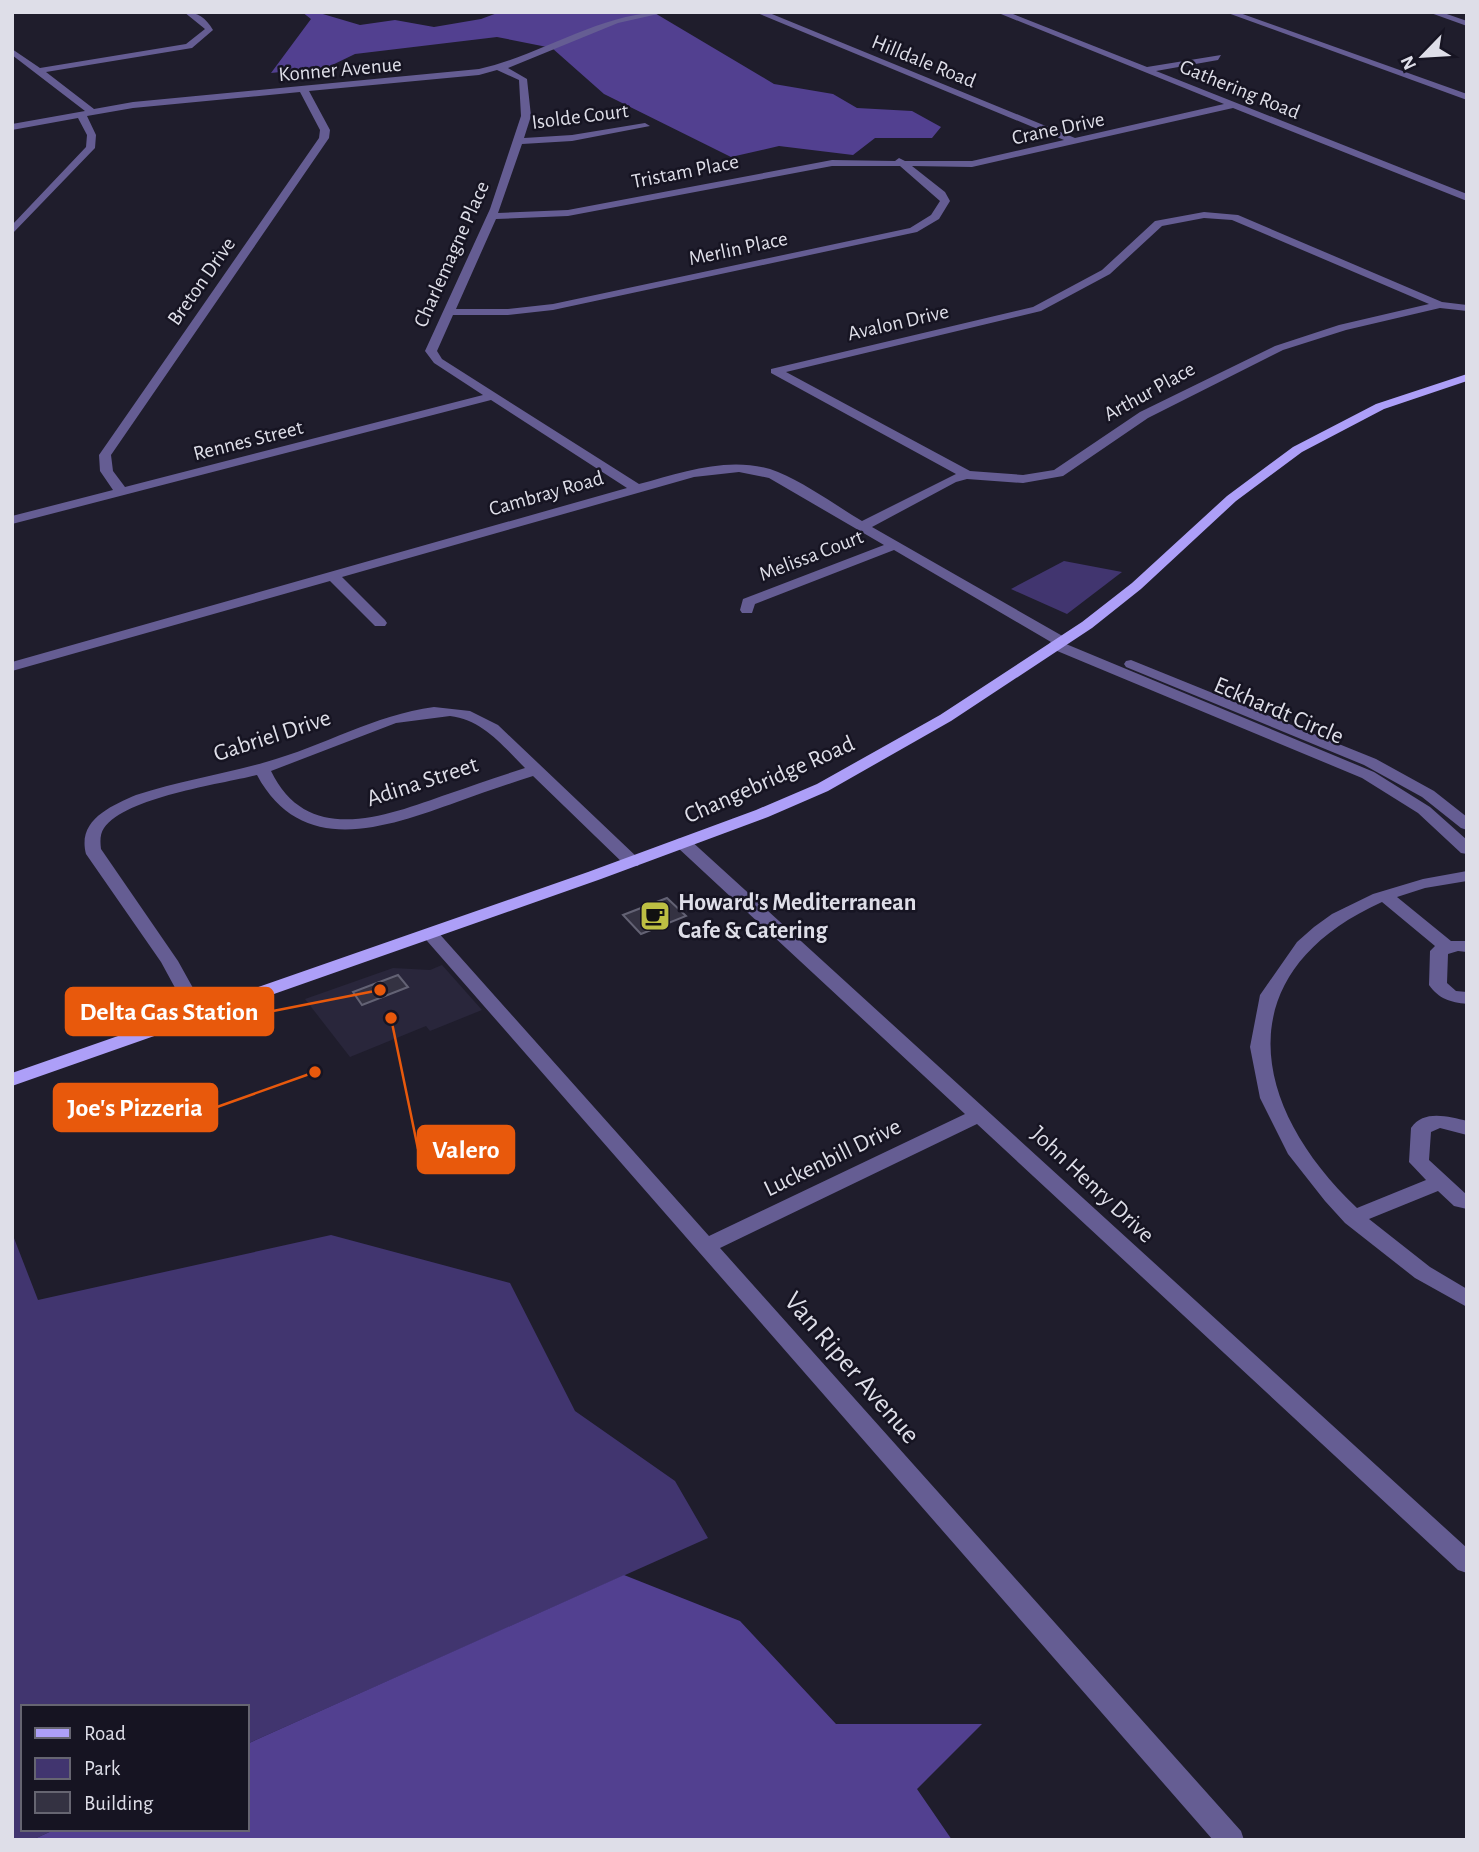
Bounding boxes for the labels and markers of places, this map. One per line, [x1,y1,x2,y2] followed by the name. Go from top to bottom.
[678,891,916,943] place label: Howard's Mediterranean Cafe & Catering
[638,899,672,933] cafe icon: Howard's Mediterranean Cafe & Catering
[66,988,273,1035] callout: Delta Gas Station
[54,1084,217,1131] callout: Joe's Pizzeria
[418,1126,514,1173] callout: Valero

